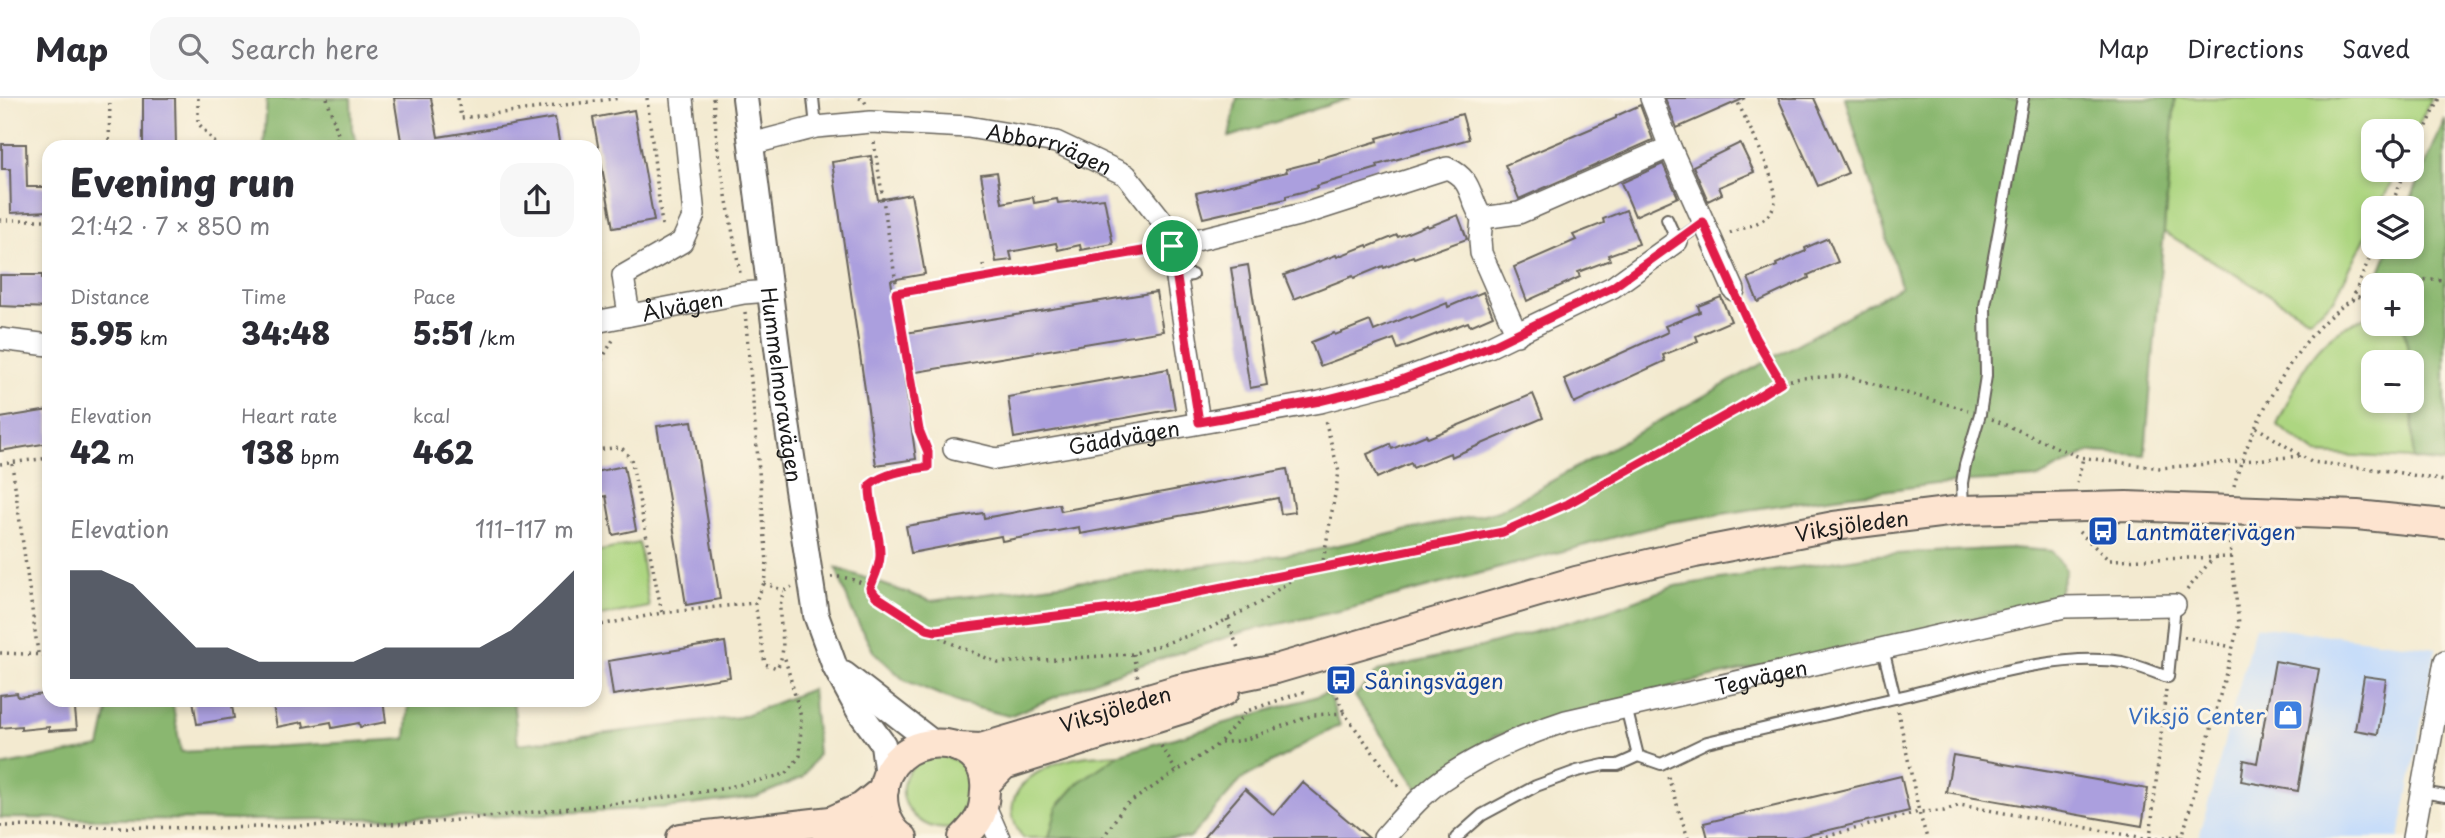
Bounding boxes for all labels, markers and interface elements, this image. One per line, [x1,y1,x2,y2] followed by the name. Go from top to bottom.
[150,17,640,80] search box
[35,23,108,73] text: Map
[174,29,212,67] icon: search
[230,29,379,68] text: Search here
[2098,30,2149,66] text: Map
[2187,30,2304,66] text: Directions
[2342,30,2410,66] text: Saved
[984,114,1118,182] street label: Abborrvägen
[2361,119,2424,413] map controls
[2361,119,2424,182] button: locate
[70,153,295,210] text: Evening run
[500,163,574,237] button: share
[2361,196,2424,259] button: layers
[70,208,270,243] text: 21:42 · 7 × 850 m
[1142,216,1202,276] pin
[1153,227,1191,265] icon: arrive
[2361,273,2424,336] button: +
[639,281,726,329] street label: Ålvägen
[70,282,150,310] text: Distance
[241,282,286,310] text: Time
[413,282,456,310] text: Pace
[753,285,812,484] street label: Hummelmoravägen
[70,310,133,355] text: 5.95
[241,310,330,355] text: 34:48
[413,310,473,355] text: 5:51
[133,323,168,351] text: km
[473,323,515,351] text: /km
[2361,350,2424,413] button: −
[70,401,152,429] text: Elevation
[241,401,337,429] text: Heart rate
[413,401,451,429] text: kcal
[1066,411,1182,462] street label: Gäddvägen
[70,429,111,474] text: 42
[241,429,294,474] text: 138
[413,429,474,474] text: 462
[111,442,134,470] text: m
[294,442,340,470] text: bpm
[1792,501,1910,549] street label: Viksjöleden
[70,511,169,546] text: Elevation
[475,511,574,546] text: 111–117 m
[2086,514,2120,548] bus stop icon: Lantmäterivägen
[2126,515,2296,547] place label: Lantmäterivägen
[1712,650,1810,702] street label: Tegvägen
[1324,663,1358,697] bus stop icon: Såningsvägen
[1364,664,1504,696] place label: Såningsvägen
[1056,676,1175,740] street label: Viksjöleden
[2271,698,2305,732] shop icon: Viksjö Center
[2129,699,2265,731] place label: Viksjö Center

